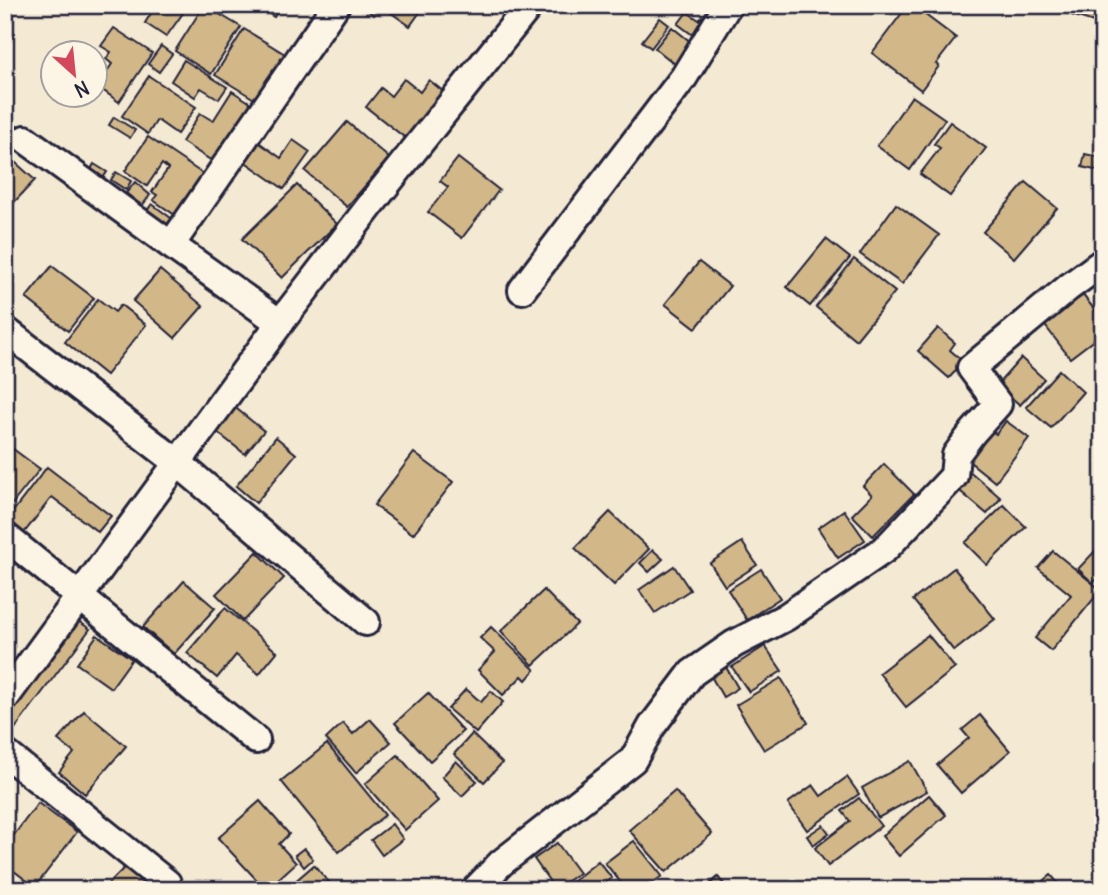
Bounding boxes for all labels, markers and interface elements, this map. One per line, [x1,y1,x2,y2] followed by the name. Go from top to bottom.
[38,38,108,108] north arrow
[70,75,93,103] text: N

